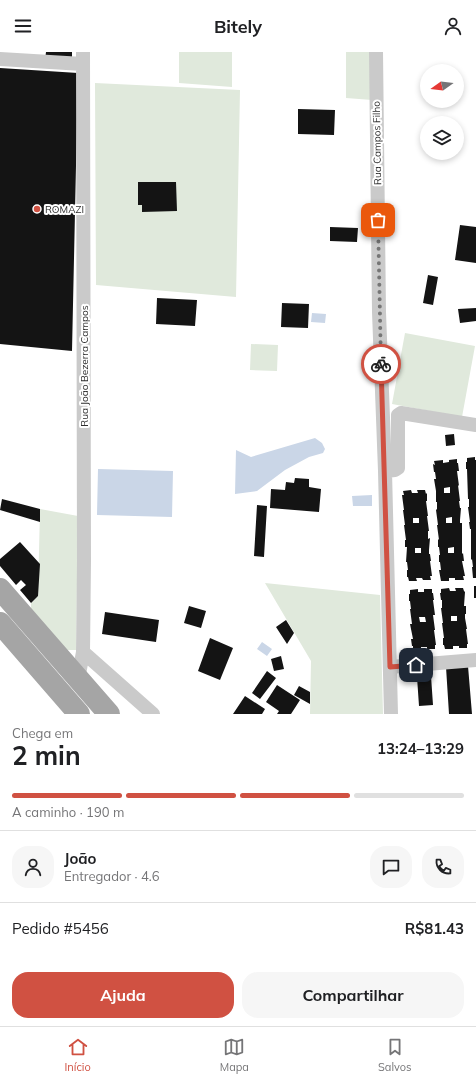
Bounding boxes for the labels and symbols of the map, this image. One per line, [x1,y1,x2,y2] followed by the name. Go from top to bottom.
[420,64,464,108] north arrow
[370,101,384,185] street label: Rua Campos Filho
[45,203,84,216] place label: ROMAZI
[361,203,395,237] pin
[32,204,42,214] marker: ROMAZI
[78,305,91,427] street label: Rua João Bezerra Campos
[361,344,401,384] courier
[399,648,433,682] pin

